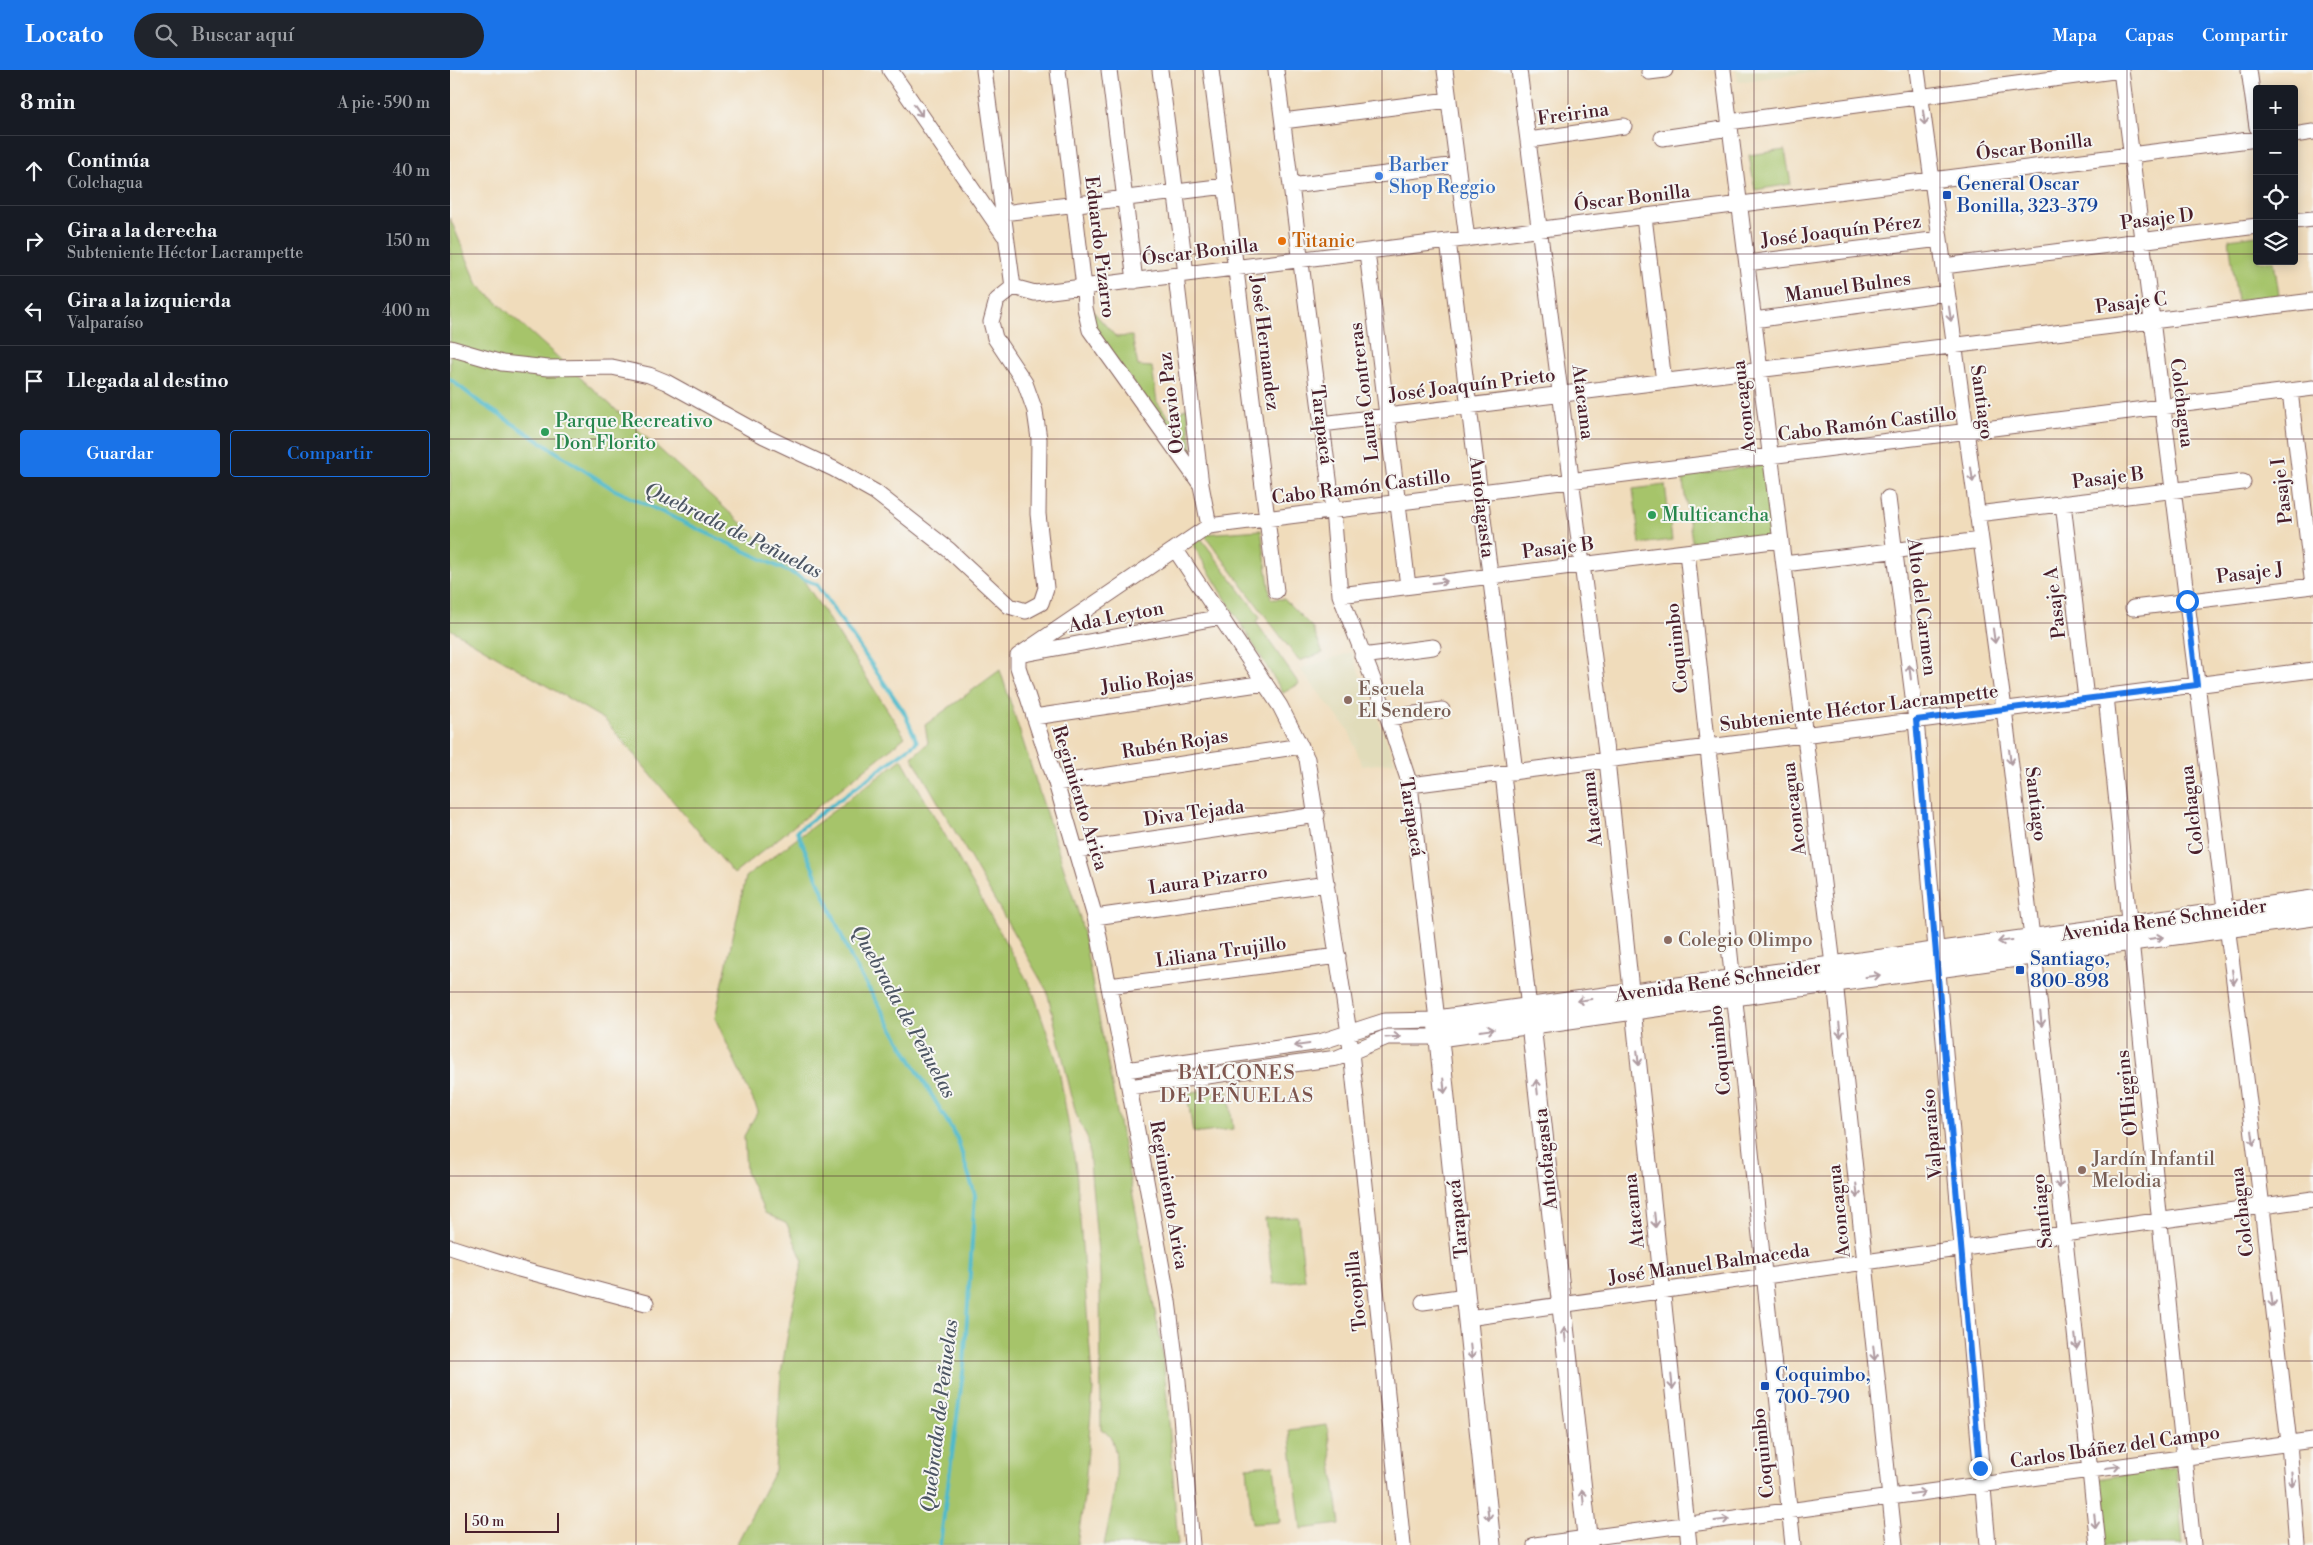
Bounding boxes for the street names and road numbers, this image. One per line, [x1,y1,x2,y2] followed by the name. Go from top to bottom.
[1536,97,1611,131] street label: Freirina
[1974,127,2094,166] street label: Óscar Bonilla
[1079,175,1121,319] street label: Eduardo Pizarro
[1572,178,1692,217] street label: Óscar Bonilla
[2119,203,2195,235] street label: Pasaje D
[1758,209,1923,253] street label: José Joaquín Pérez
[1140,232,1260,271] street label: Óscar Bonilla
[1784,266,1912,308] street label: Manuel Bulnes
[1245,273,1285,412] street label: José Hernandez
[2094,287,2168,319] street label: Pasaje C
[1344,321,1384,463] street label: Laura Contreras
[1153,351,1189,455] street label: Octavio Paz
[2165,357,2199,450] street label: Colchagua
[1726,359,1762,456] street label: Aconcagua
[1566,362,1600,441] street label: Atacama
[1386,363,1557,407] street label: José Joaquín Prieto
[1965,363,1999,441] street label: Santiago
[1305,384,1339,466] street label: Tarapacá
[1776,401,1958,447] street label: Cabo Ramón Castillo
[1464,454,1500,560] street label: Antofagasta
[2266,457,2298,525] street label: Pasaje I
[2071,462,2145,494] street label: Pasaje B
[1270,464,1452,510] street label: Cabo Ramón Castillo
[1521,532,1595,564] street label: Pasaje B
[1902,536,1942,677] street label: Alto del Carmen
[2215,557,2285,589] street label: Pasaje J
[2039,565,2071,640] street label: Pasaje A
[1065,596,1166,638] street label: Ada Leyton
[1660,602,1694,694] street label: Coquimbo
[1098,663,1195,700] street label: Julio Rojas
[1718,679,2000,737] street label: Subteniente Héctor Lacrampette
[1046,722,1114,874] street label: Regimiento Arica
[1120,724,1230,764] street label: Rubén Rojas
[1776,761,1812,858] street label: Aconcagua
[2175,763,2209,856] street label: Colchagua
[2020,765,2052,843] street label: Santiago
[1576,770,1608,849] street label: Atacama
[1394,776,1430,858] street label: Tarapacá
[1142,794,1246,832] street label: Diva Tejada
[1147,860,1269,900] street label: Laura Pizarro
[2059,894,2268,946] street label: Avenida René Schneider
[1154,931,1288,973] street label: Liliana Trujillo
[1613,955,1822,1007] street label: Avenida René Schneider
[1703,1004,1737,1096] street label: Coquimbo
[2111,1049,2143,1137] street label: O'Higgins
[1916,1088,1948,1181] street label: Valparaíso
[1529,1106,1563,1212] street label: Antofagasta
[1144,1119,1194,1272] street label: Regimiento Arica
[1822,1163,1856,1260] street label: Aconcagua
[2225,1165,2259,1258] street label: Colchagua
[1618,1172,1650,1251] street label: Atacama
[2026,1172,2058,1250] street label: Santiago
[1442,1178,1474,1260] street label: Tarapacá
[1606,1238,1811,1290] street label: José Manuel Balmaceda
[1340,1249,1372,1332] street label: Tocopilla
[1746,1407,1780,1499] street label: Coquimbo
[2009,1420,2221,1474] street label: Carlos Ibáñez del Campo

